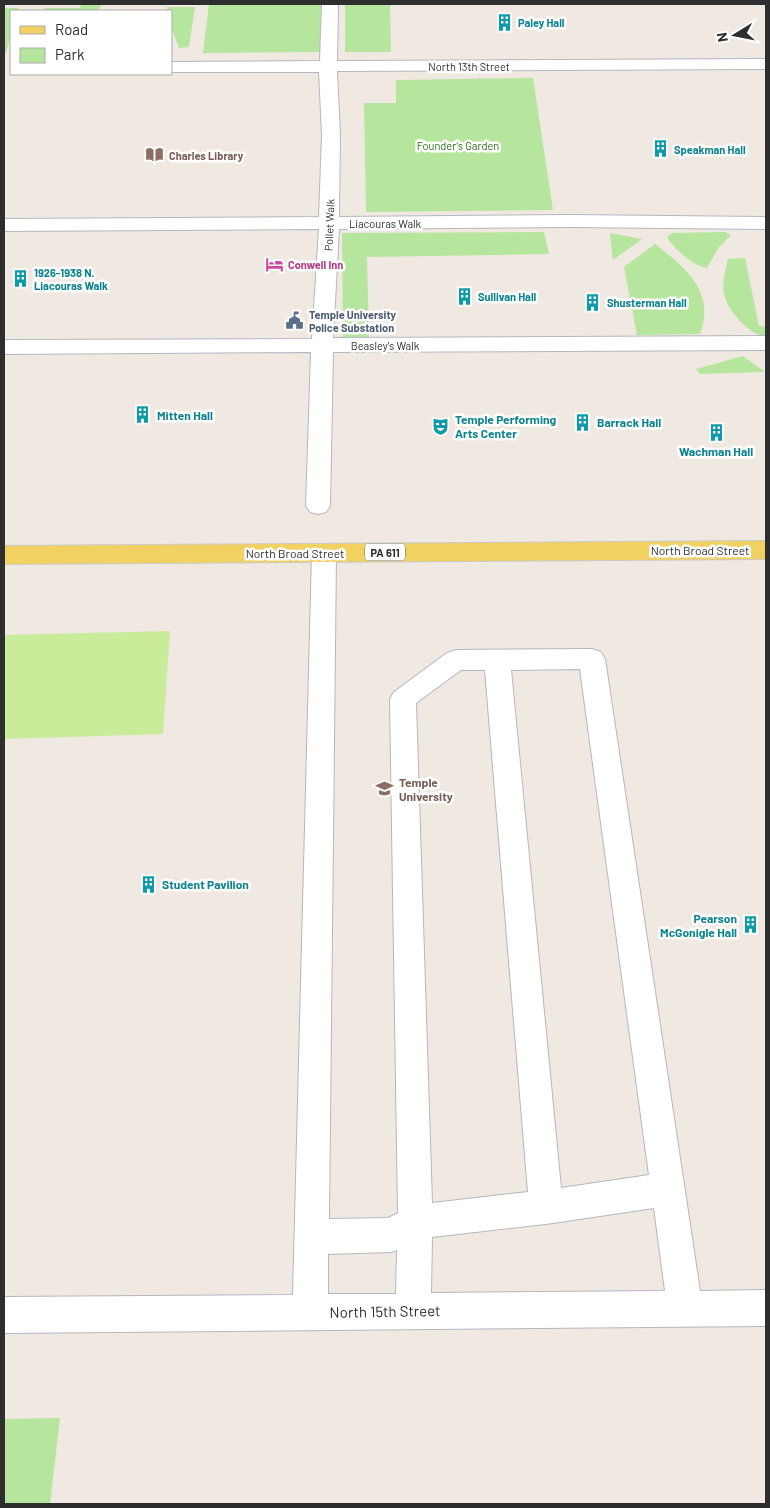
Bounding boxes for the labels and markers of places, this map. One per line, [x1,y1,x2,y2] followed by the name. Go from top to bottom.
[494,12,514,32] building icon: Paley Hall
[518,16,565,29] place label: Paley Hall
[650,139,670,159] building icon: Speakman Hall
[674,143,746,156] place label: Speakman Hall
[145,145,165,165] library icon: Charles Library
[169,149,244,162] place label: Charles Library
[264,254,284,274] hotel icon: Conwell Inn
[288,258,343,271] place label: Conwell Inn
[34,266,108,292] place label: 1926-1938 N. Liacouras Walk
[10,268,30,288] building icon: 1926-1938 N. Liacouras Walk
[454,286,474,306] building icon: Sullivan Hall
[478,290,537,303] place label: Sullivan Hall
[583,292,603,312] building icon: Shusterman Hall
[607,296,687,309] place label: Shusterman Hall
[309,308,397,334] place label: Temple University Police Substation
[285,310,305,330] public building icon: Temple University Police Substation
[133,405,153,425] building icon: Mitten Hall
[157,408,213,422] place label: Mitten Hall
[455,412,557,440] place label: Temple Performing Arts Center
[573,412,593,432] building icon: Barrack Hall
[597,415,661,429] place label: Barrack Hall
[431,416,451,436] theatre icon: Temple Performing Arts Center
[706,422,726,442] building icon: Wachman Hall
[679,444,753,458] place label: Wachman Hall
[399,775,453,803] place label: Temple University
[375,779,395,799] school or university icon: Temple University
[138,874,158,894] building icon: Student Pavilion
[162,877,249,891] place label: Student Pavilion
[660,911,737,939] place label: Pearson McGonigle Hall
[741,915,761,935] building icon: Pearson McGonigle Hall

